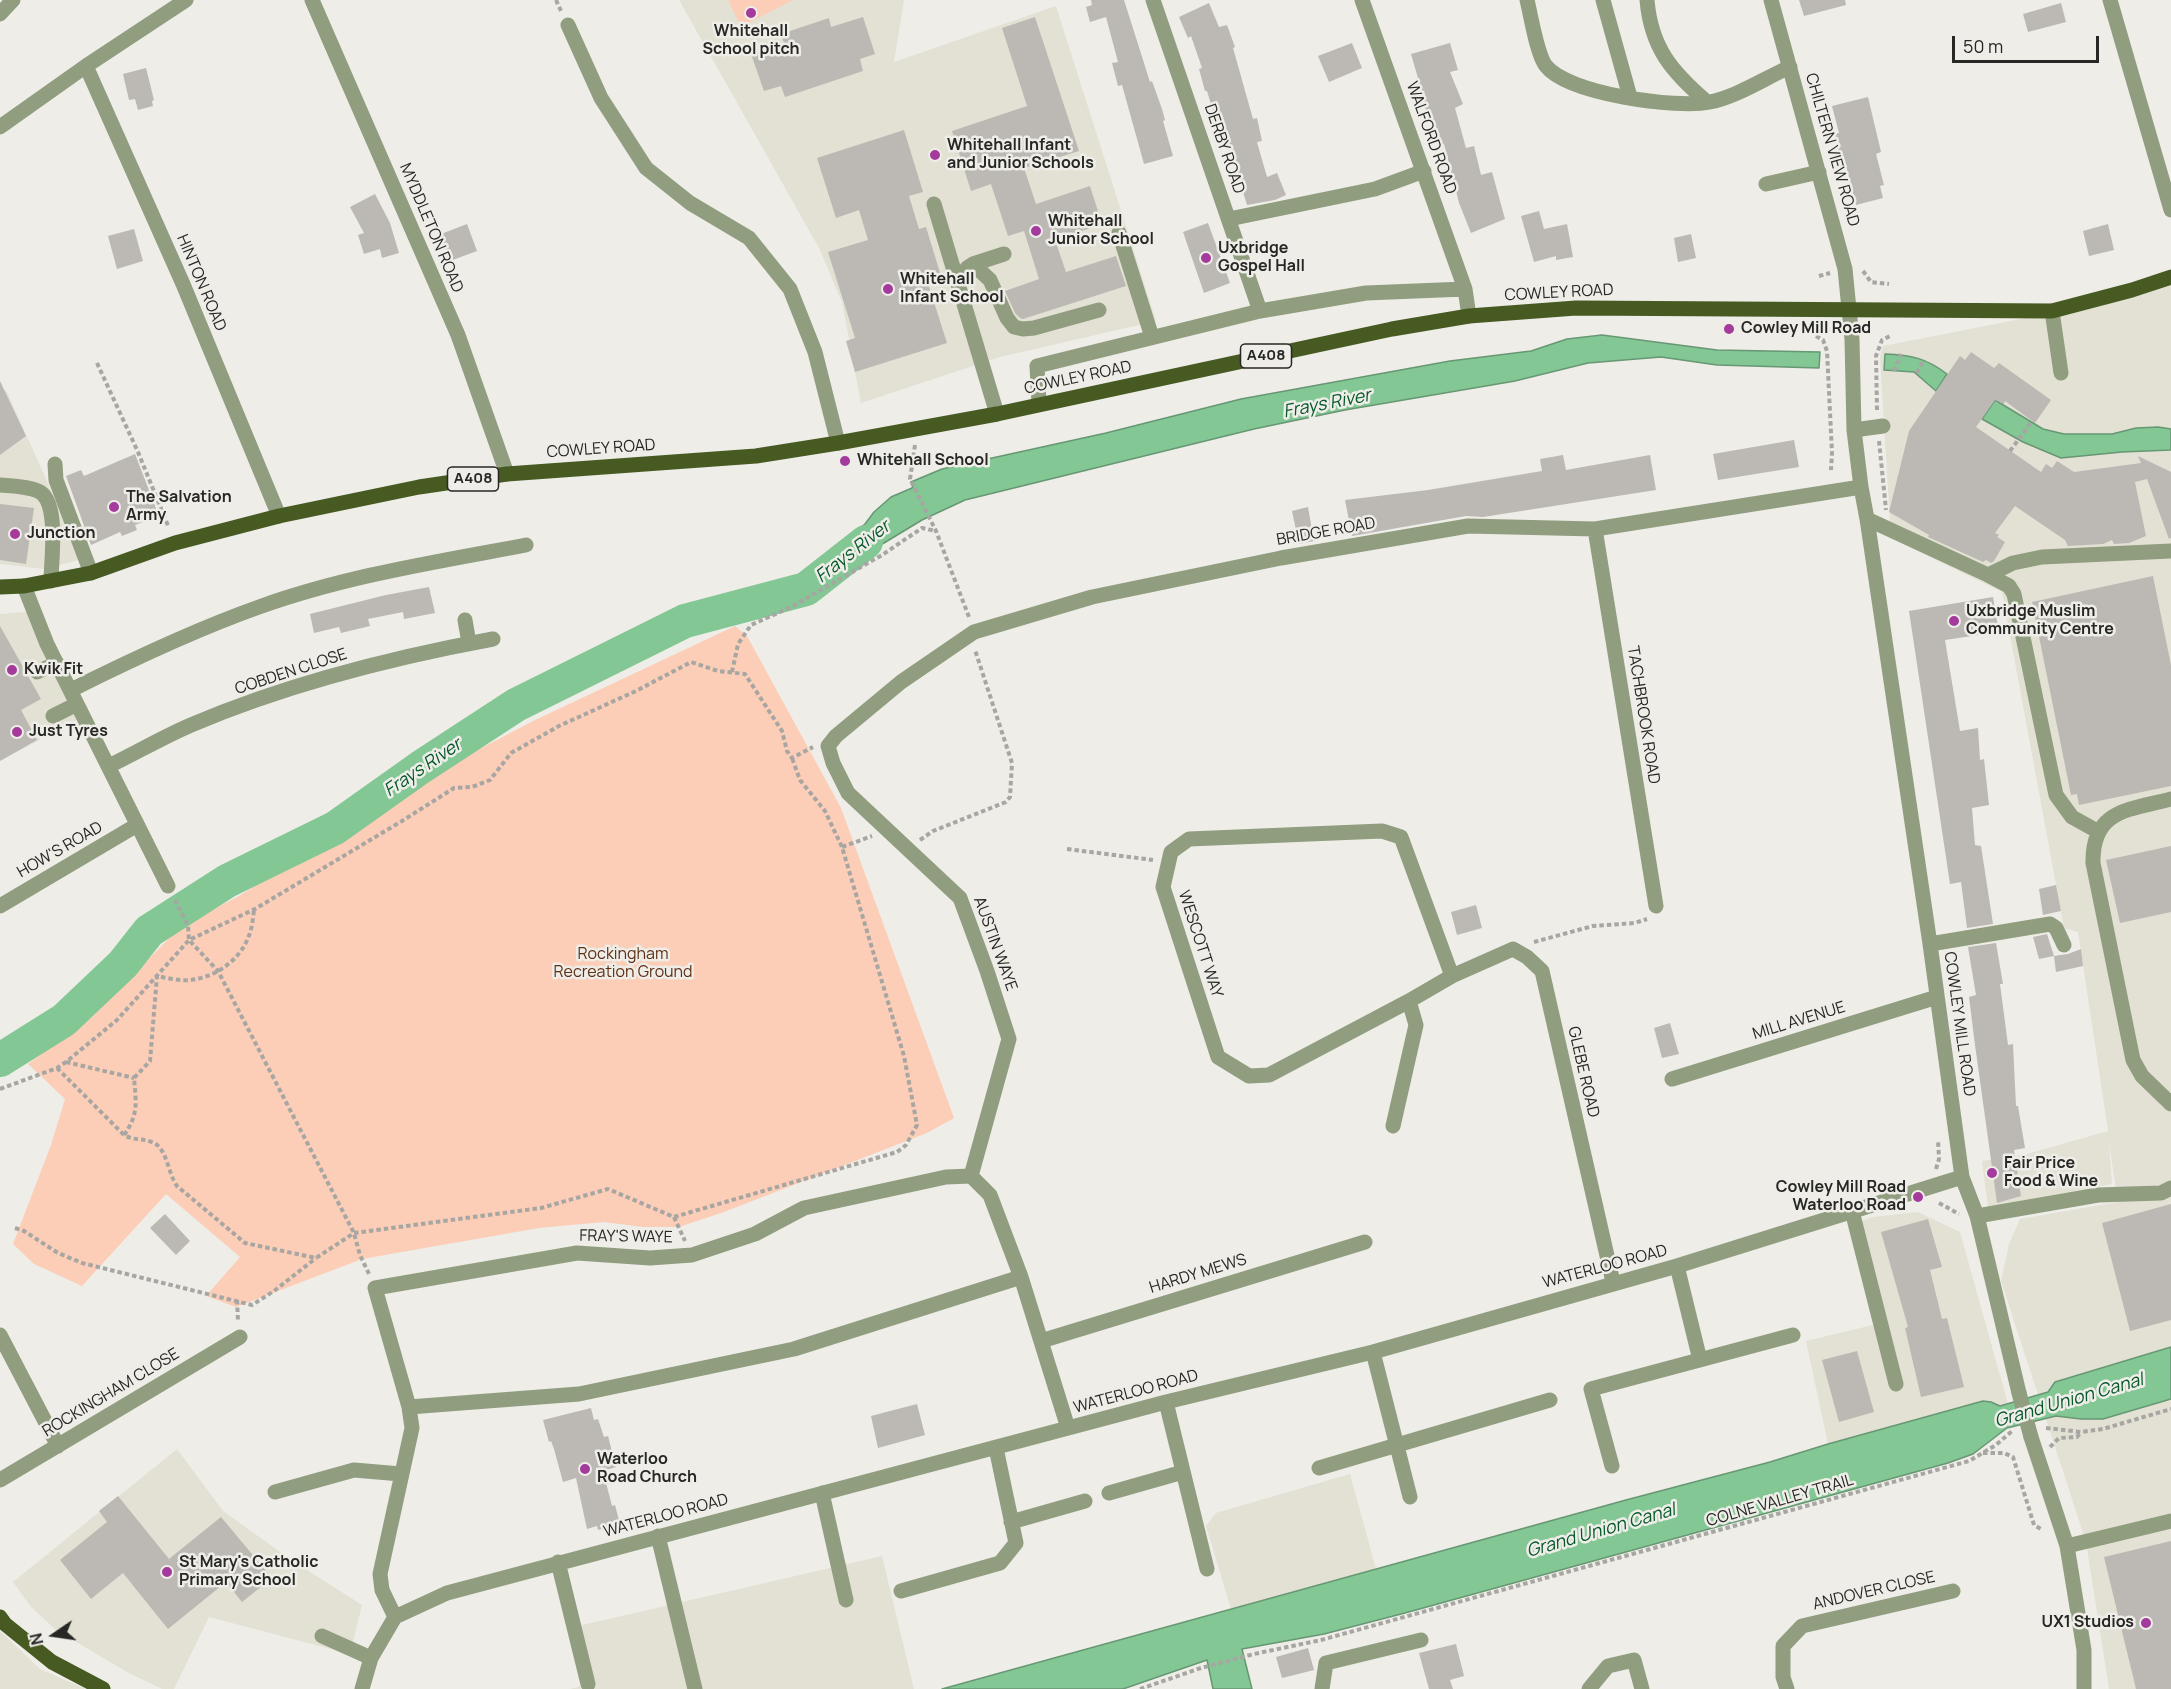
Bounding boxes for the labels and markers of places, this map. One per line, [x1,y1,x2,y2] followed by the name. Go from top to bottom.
[744,6,758,20] marker: Whitehall School pitch
[702,22,800,60] place label: Whitehall School pitch
[947,136,1094,174] place label: Whitehall Infant and Junior Schools
[928,148,942,162] marker: Whitehall Infant and Junior Schools
[1048,212,1154,250] place label: Whitehall Junior School
[1029,224,1043,238] marker: Whitehall Junior School
[1218,239,1305,277] place label: Uxbridge Gospel Hall
[1199,251,1213,265] marker: Uxbridge Gospel Hall
[900,270,1004,308] place label: Whitehall Infant School
[881,282,895,296] marker: Whitehall Infant School
[1741,319,1871,339] place label: Cowley Mill Road
[1722,322,1736,336] marker: Cowley Mill Road
[857,451,989,471] place label: Whitehall School
[838,454,852,468] marker: Whitehall School
[126,488,232,526] place label: The Salvation Army
[107,500,121,514] marker: The Salvation Army
[27,524,95,544] place label: Junction
[8,527,22,541] marker: Junction
[1966,602,2114,640] place label: Uxbridge Muslim Community Centre
[1947,614,1961,628] marker: Uxbridge Muslim Community Centre
[24,660,83,680] place label: Kwik Fit
[5,663,19,677] marker: Kwik Fit
[29,722,108,742] place label: Just Tyres
[10,725,24,739] marker: Just Tyres
[2004,1154,2098,1192] place label: Fair Price Food & Wine
[1985,1166,1999,1180] marker: Fair Price Food & Wine
[1776,1178,1906,1216] place label: Cowley Mill Road Waterloo Road
[1911,1190,1925,1204] marker: Cowley Mill Road Waterloo Road
[597,1450,697,1488] place label: Waterloo Road Church
[578,1462,592,1476] marker: Waterloo Road Church
[179,1553,318,1591] place label: St Mary's Catholic Primary School
[160,1565,174,1579] marker: St Mary's Catholic Primary School
[2042,1613,2134,1633] place label: UX1 Studios
[2139,1616,2153,1630] marker: UX1 Studios

